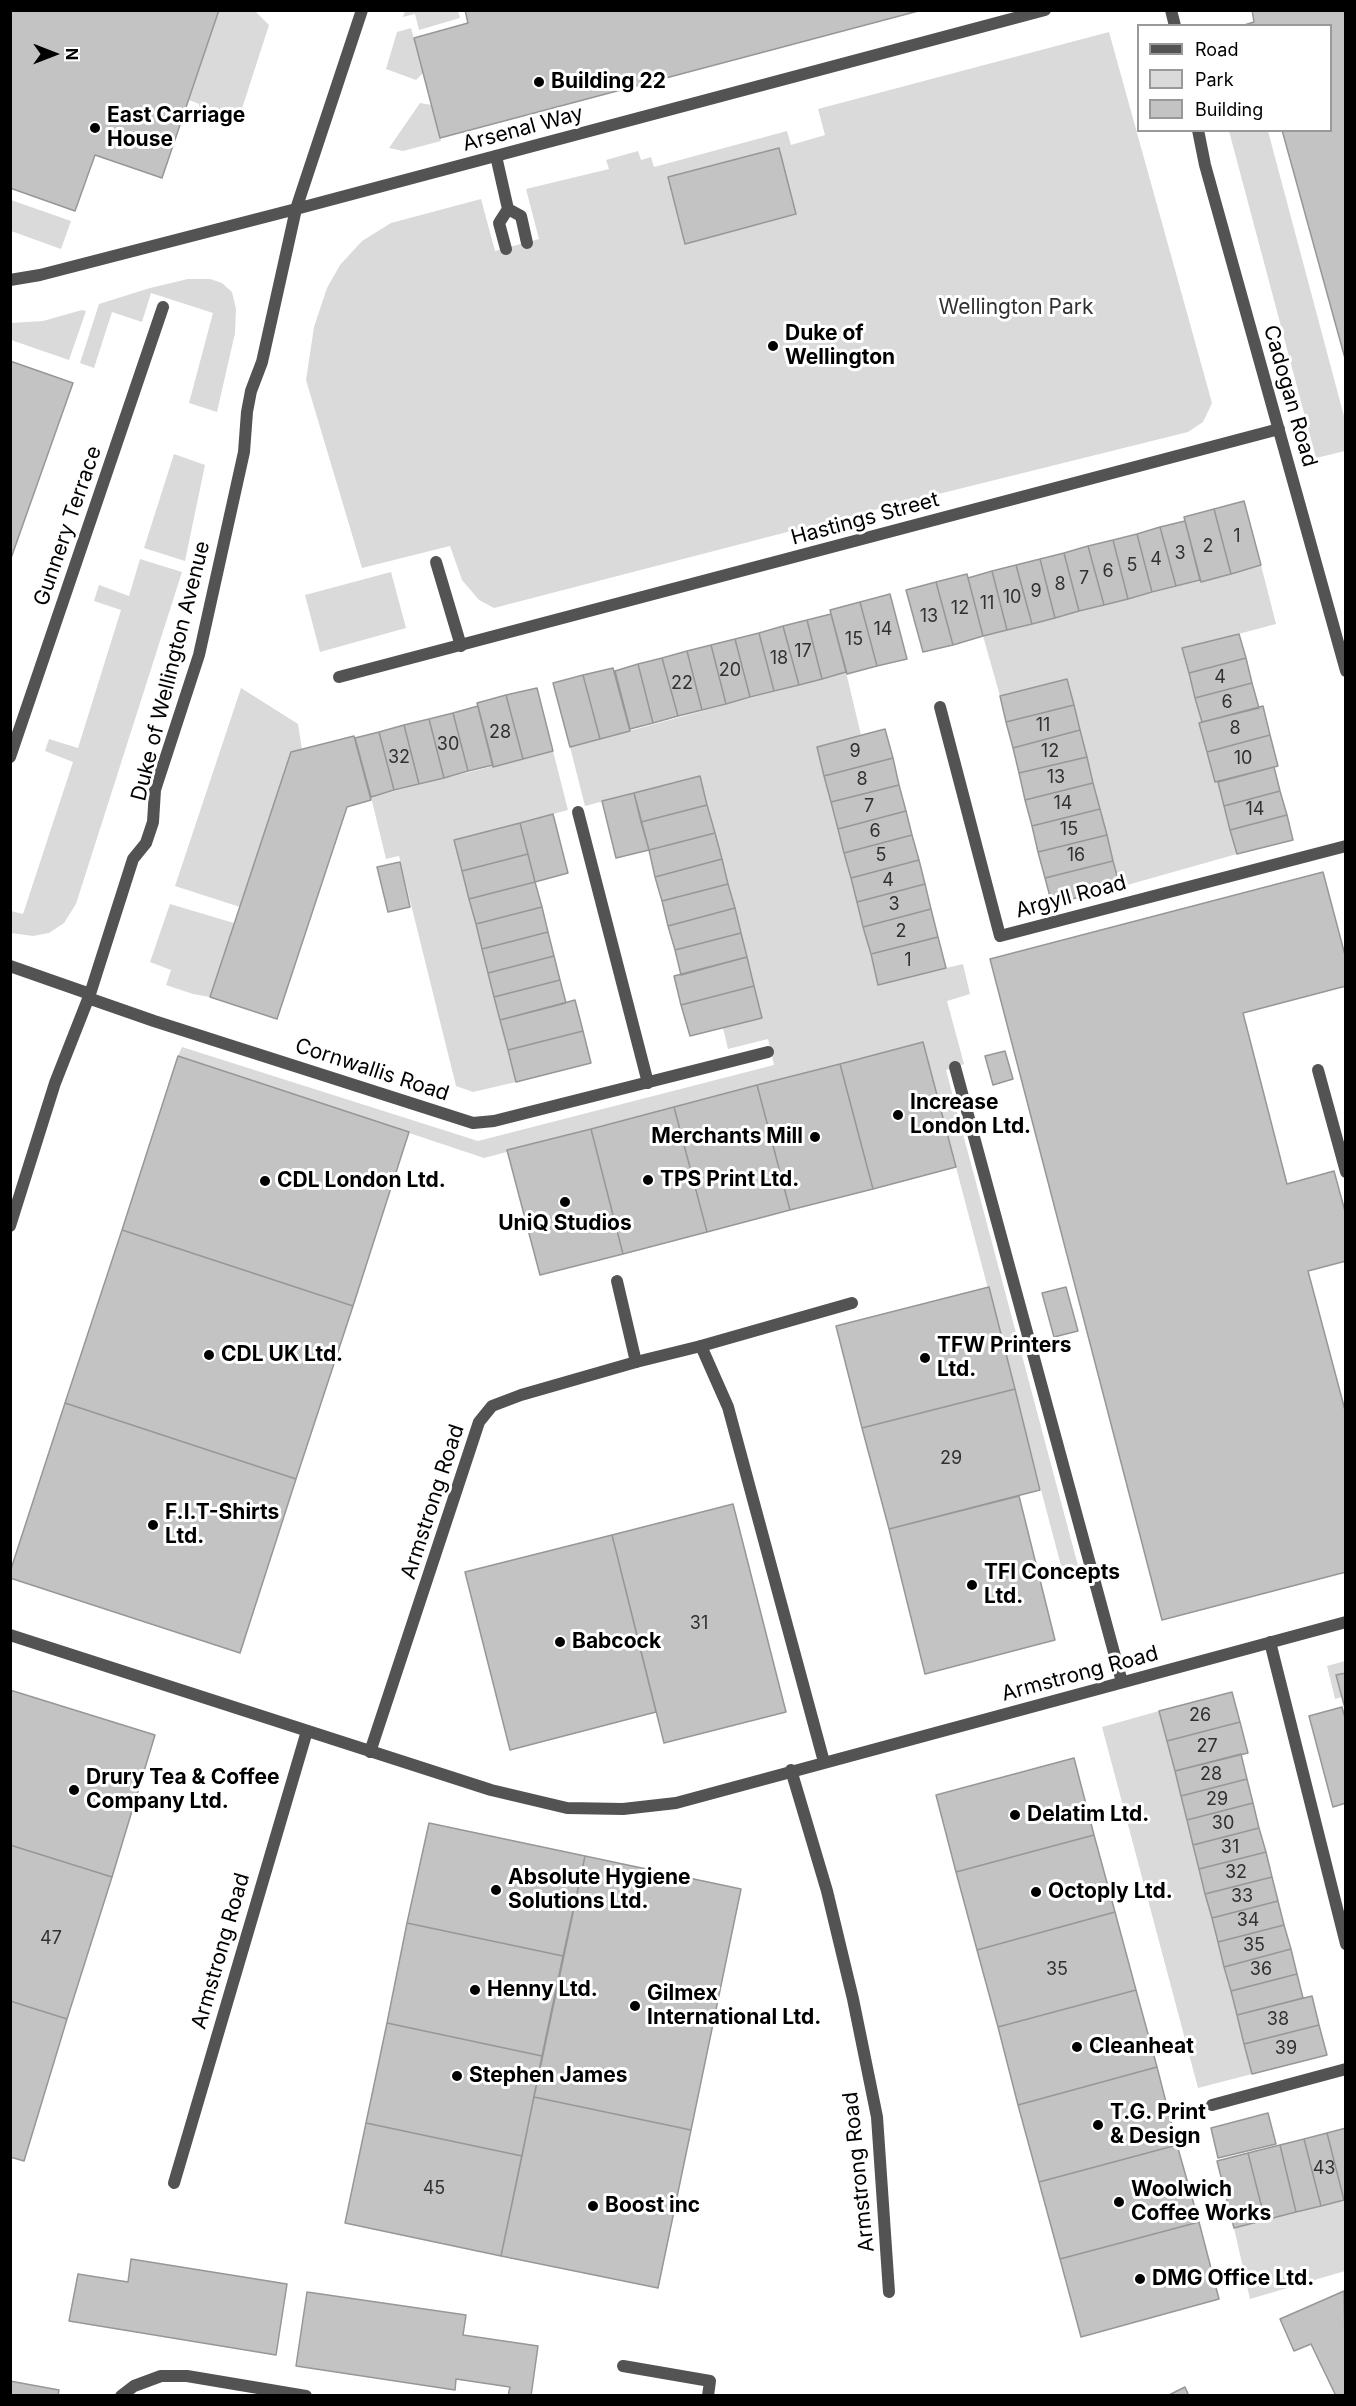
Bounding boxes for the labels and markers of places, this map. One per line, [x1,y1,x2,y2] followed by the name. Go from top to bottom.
[551,69,666,95] place label: Building 22
[532,75,546,89] marker: Building 22
[107,103,245,153] place label: East Carriage House
[88,121,102,135] marker: East Carriage House
[785,321,895,371] place label: Duke of Wellington
[766,339,780,353] marker: Duke of Wellington
[910,1090,1031,1140] place label: Increase London Ltd.
[891,1108,905,1122] marker: Increase London Ltd.
[651,1124,803,1150] place label: Merchants Mill
[808,1130,822,1144] marker: Merchants Mill
[660,1167,799,1193] place label: TPS Print Ltd.
[277,1168,446,1194] place label: CDL London Ltd.
[641,1173,655,1187] marker: TPS Print Ltd.
[258,1174,272,1188] marker: CDL London Ltd.
[558,1195,572,1209] marker: UniQ Studios
[498,1211,632,1237] place label: UniQ Studios
[937,1333,1071,1383] place label: TFW Printers Ltd.
[221,1342,343,1368] place label: CDL UK Ltd.
[202,1348,216,1362] marker: CDL UK Ltd.
[918,1351,932,1365] marker: TFW Printers Ltd.
[165,1500,279,1550] place label: F.I.T-Shirts Ltd.
[146,1518,160,1532] marker: F.I.T-Shirts Ltd.
[984,1560,1120,1610] place label: TFI Concepts Ltd.
[965,1578,979,1592] marker: TFI Concepts Ltd.
[572,1629,661,1655] place label: Babcock
[553,1635,567,1649] marker: Babcock
[86,1765,279,1815] place label: Drury Tea & Coffee Company Ltd.
[67,1783,81,1797] marker: Drury Tea & Coffee Company Ltd.
[1027,1802,1149,1828] place label: Delatim Ltd.
[1008,1808,1022,1822] marker: Delatim Ltd.
[508,1865,691,1915] place label: Absolute Hygiene Solutions Ltd.
[1048,1879,1173,1905] place label: Octoply Ltd.
[489,1883,503,1897] marker: Absolute Hygiene Solutions Ltd.
[1029,1885,1043,1899] marker: Octoply Ltd.
[487,1977,598,2003] place label: Henny Ltd.
[647,1981,821,2031] place label: Gilmex International Ltd.
[468,1983,482,1997] marker: Henny Ltd.
[628,1999,642,2013] marker: Gilmex International Ltd.
[1089,2034,1194,2060] place label: Cleanheat
[1070,2040,1084,2054] marker: Cleanheat
[469,2063,628,2089] place label: Stephen James
[450,2069,464,2083] marker: Stephen James
[1110,2100,1206,2150] place label: T.G. Print & Design
[1091,2118,1105,2132] marker: T.G. Print & Design
[1131,2177,1271,2227] place label: Woolwich Coffee Works
[605,2193,700,2219] place label: Boost inc
[1112,2195,1126,2209] marker: Woolwich Coffee Works
[586,2199,600,2213] marker: Boost inc
[1152,2266,1314,2292] place label: DMG Office Ltd.
[1133,2272,1147,2286] marker: DMG Office Ltd.

